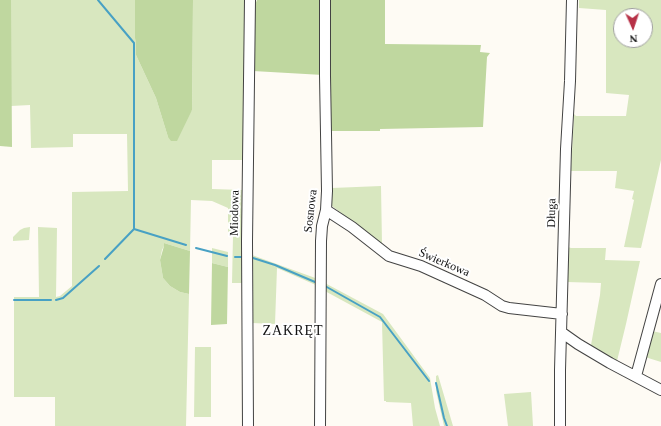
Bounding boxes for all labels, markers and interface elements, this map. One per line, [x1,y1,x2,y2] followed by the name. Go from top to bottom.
[613,8,653,48] north arrow
[629,33,638,45] text: N
[301,189,321,233] street label: Sosnowa
[227,190,243,236] street label: Miodowa
[545,198,559,228] street label: Długa
[416,246,472,280] street label: Świerkowa
[262,323,324,339] district label: ZAKRĘT

